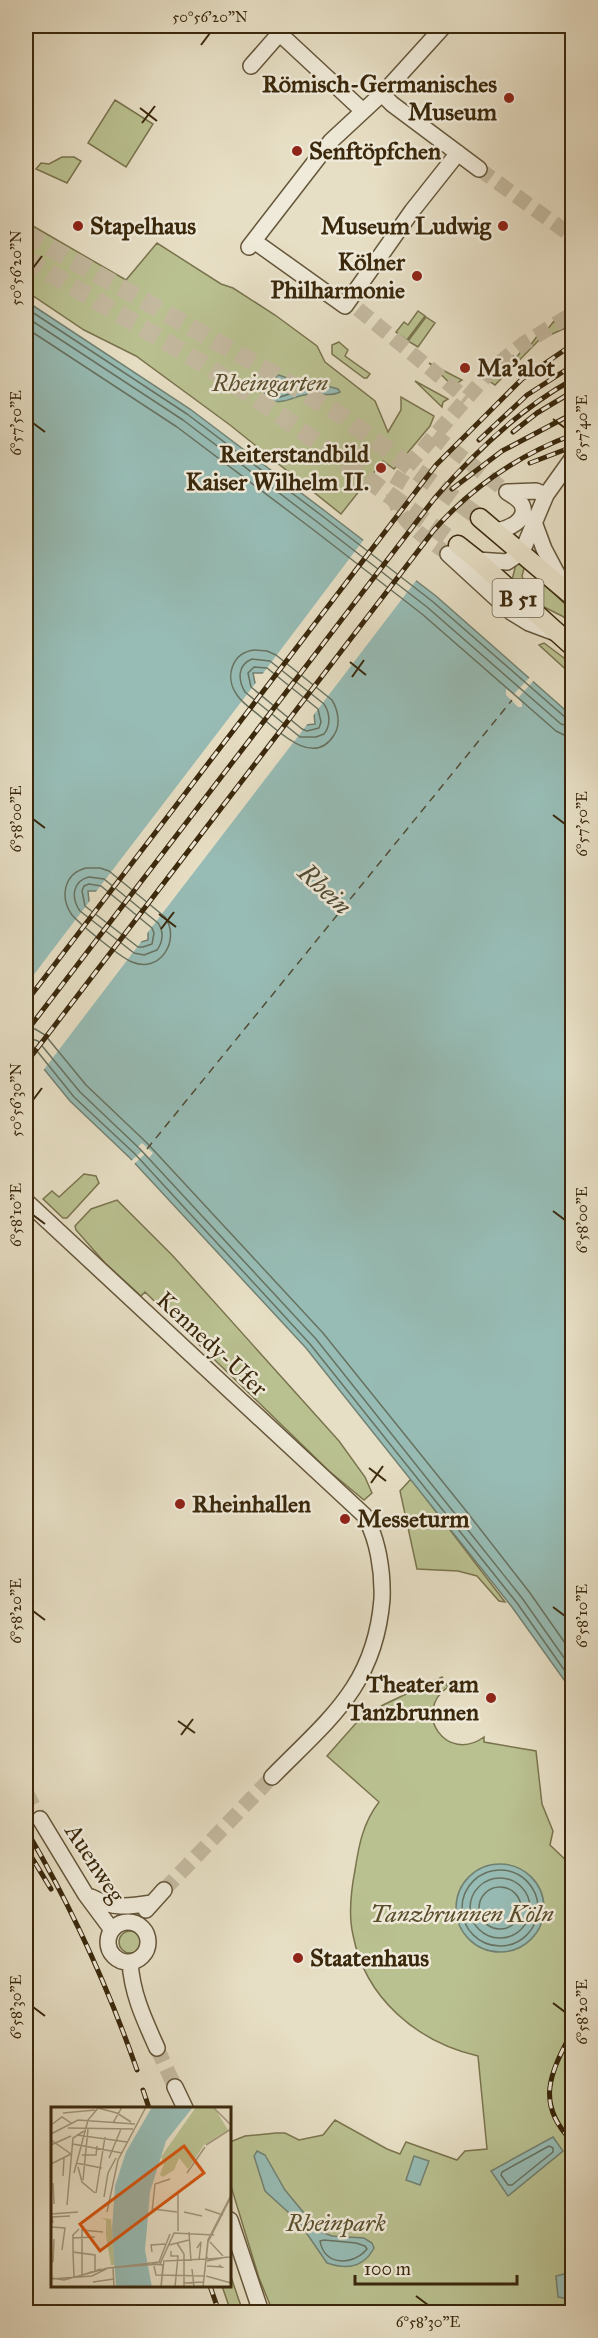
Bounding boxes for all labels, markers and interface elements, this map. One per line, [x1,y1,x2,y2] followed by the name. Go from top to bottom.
[172,8,248,26] text: 50°56'20"N
[262,69,498,127] place label: Römisch-Germanisches Museum
[502,91,516,105] marker: Römisch-Germanisches Museum
[309,136,441,166] place label: Senftöpfchen
[290,144,304,158] marker: Senftöpfchen
[90,211,196,241] place label: Stapelhaus
[321,211,492,241] place label: Museum Ludwig
[71,219,85,233] marker: Stapelhaus
[496,219,510,233] marker: Museum Ludwig
[7,230,25,306] text: 50°56'20"N
[271,247,406,305] place label: Kölner Philharmonie
[410,269,424,283] marker: Kölner Philharmonie
[477,353,555,383] place label: Ma'alot
[458,361,472,375] marker: Ma'alot
[211,368,328,398] park label: Rheingarten
[7,390,25,456] text: 6°57'50"E
[573,394,591,461] text: 6°57'40"E
[186,439,370,497] place label: Reiterstandbild Kaiser Wilhelm II.
[374,461,388,475] marker: Reiterstandbild Kaiser Wilhelm II.
[492,579,544,617] road number: B 51
[7,785,25,853] text: 6°58'00"E
[573,791,591,857] text: 6°57'50"E
[291,856,359,922] water label: Rhein
[7,1063,25,1137] text: 50°56'30"N
[7,1183,25,1247] text: 6°58'10"E
[573,1186,591,1254] text: 6°58'00"E
[150,1285,274,1403] street label: Kennedy-Ufer
[192,1489,311,1519] place label: Rheinhallen
[173,1497,187,1511] marker: Rheinhallen
[357,1504,470,1534] place label: Messeturm
[338,1512,352,1526] marker: Messeturm
[7,1578,25,1644] text: 6°58'20"E
[573,1584,591,1648] text: 6°58'10"E
[346,1669,480,1727] place label: Theater am Tanzbrunnen
[484,1691,498,1705] marker: Theater am Tanzbrunnen
[58,1817,132,1909] street label: Auenweg
[370,1899,554,1929] park label: Tanzbrunnen Köln
[310,1943,429,1973] place label: Staatenhaus
[291,1951,305,1965] marker: Staatenhaus
[7,1975,25,2039] text: 6°58'30"E
[573,1979,591,2045] text: 6°58'20"E
[51,2107,231,2287] inset map
[285,2208,386,2238] park label: Rheinpark
[355,2248,517,2286] scale bar
[364,2258,411,2280] text: 100 m
[396,2313,460,2331] text: 6°58'30"E

